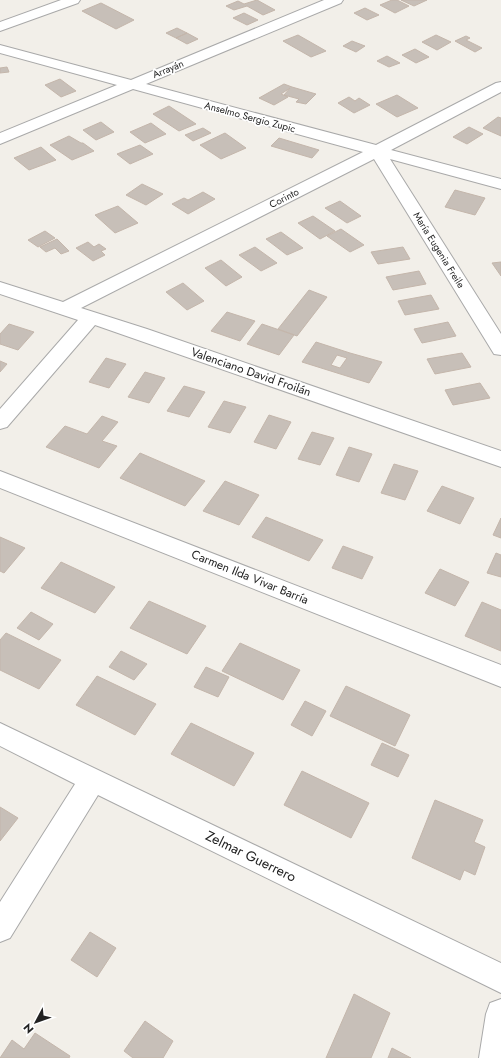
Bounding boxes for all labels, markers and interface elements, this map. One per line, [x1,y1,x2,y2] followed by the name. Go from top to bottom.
[150,56,186,82] street label: Arrayán
[203,98,297,136] street label: Anselmo Sergio Zupic
[267,184,302,212] street label: Corinto
[410,209,468,291] street label: María Eugenia Freile
[189,343,313,401] street label: Valenciano David Froilán
[189,545,311,609] street label: Carmen Ilda Vivar Barría
[202,825,300,887] street label: Zelmar Guerrero
[16,1002,56,1042] north arrow
[20,1020,37,1037] text: N

